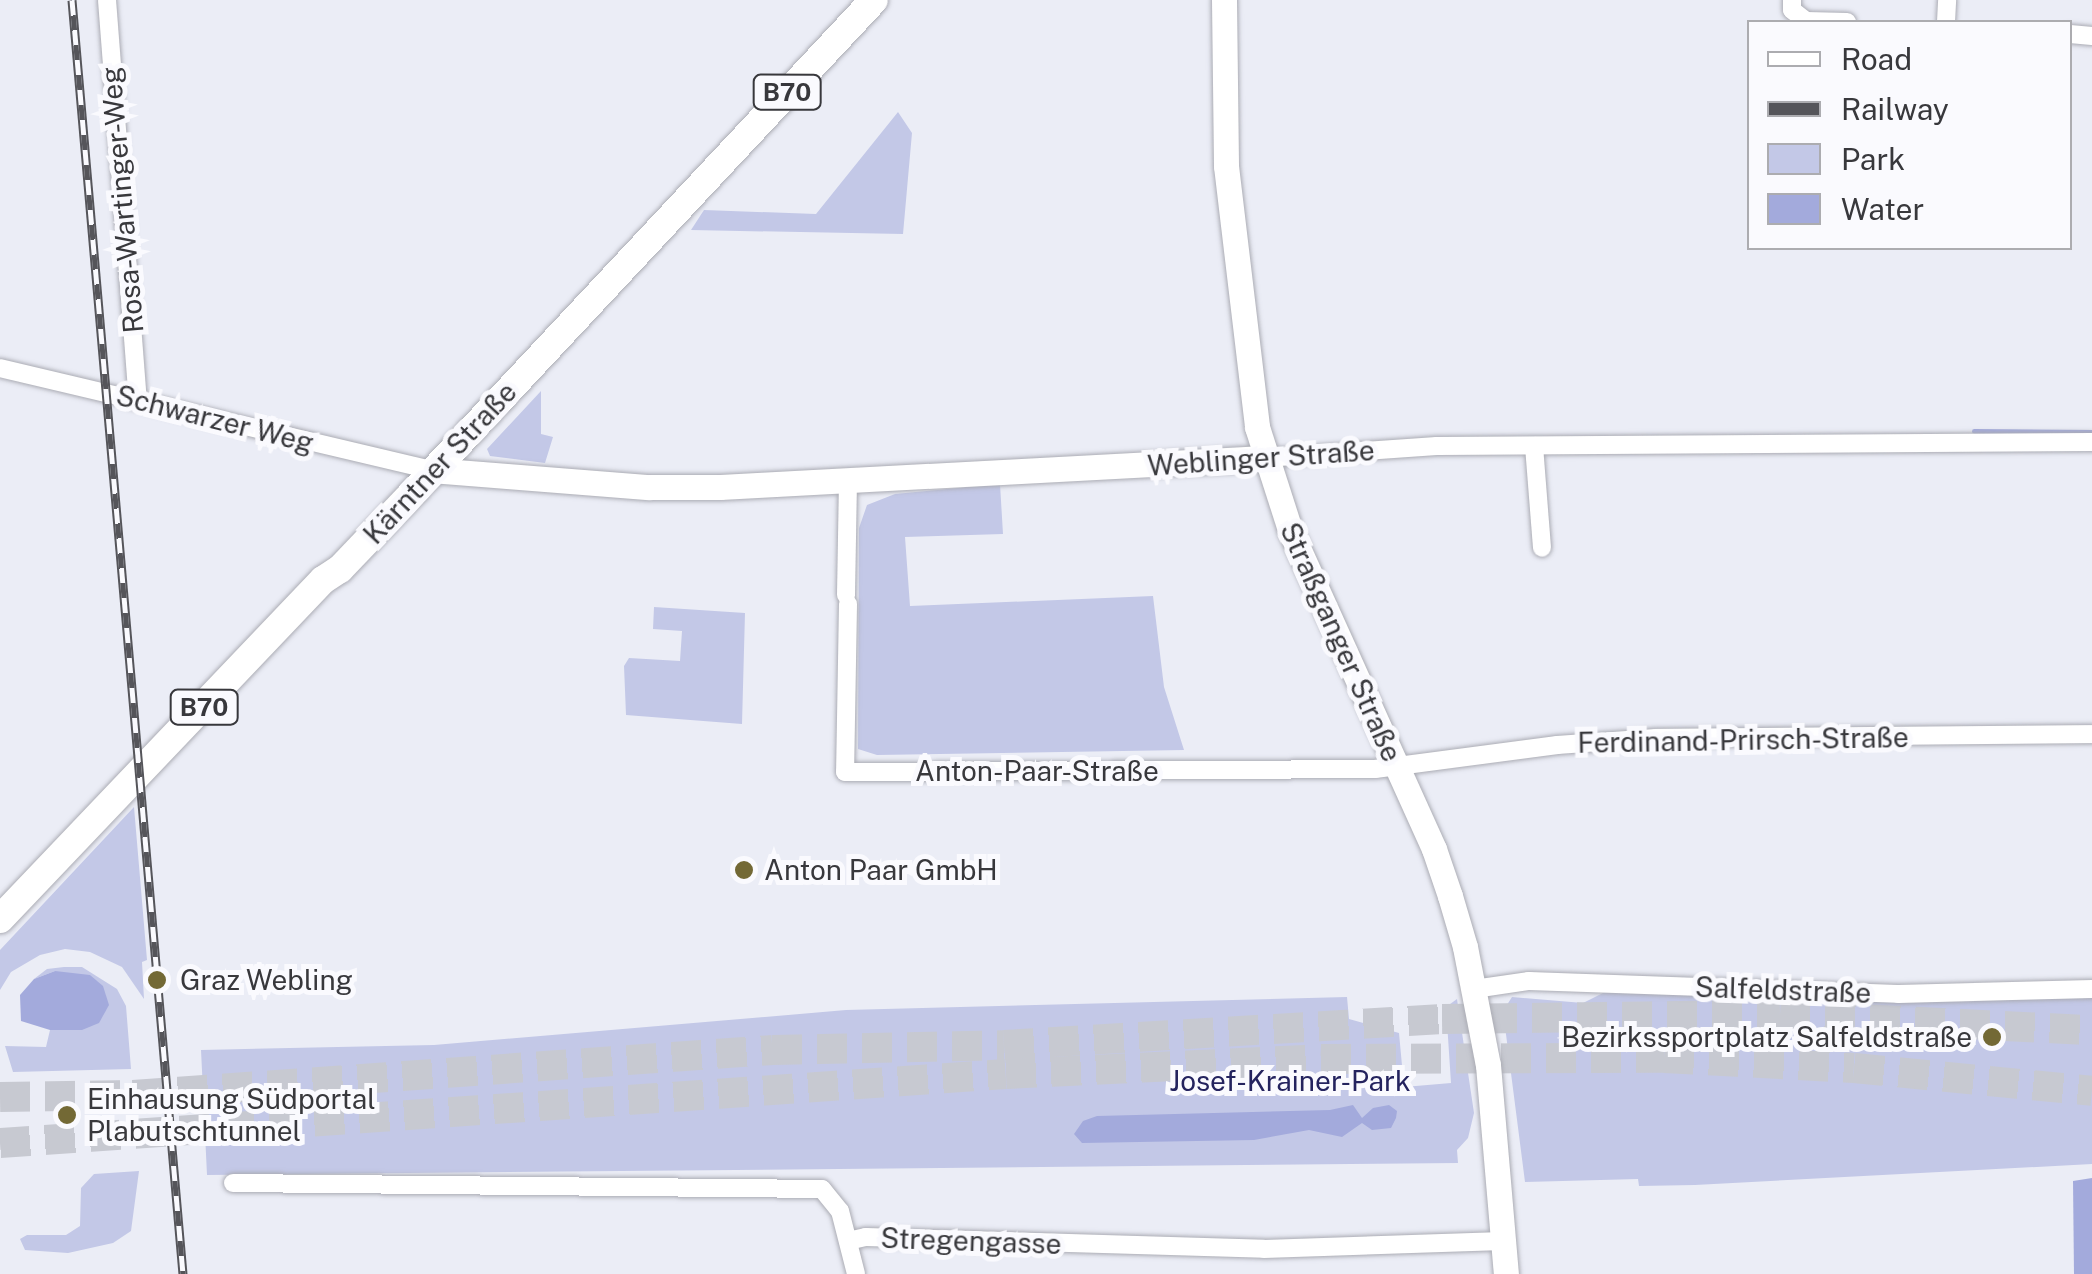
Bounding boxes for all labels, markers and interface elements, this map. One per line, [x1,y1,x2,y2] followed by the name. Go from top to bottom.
[1747,20,2072,250] legend
[1841,41,1912,77] text: Road
[94,65,150,335] street label: Rosa-Wartinger-Weg
[752,72,822,112] road number: B70
[1841,91,1949,127] text: Railway
[1841,141,1905,177] text: Park
[1841,191,1924,227] text: Water
[356,375,524,551] street label: Kärntner Straße
[112,378,318,460] street label: Schwarzer Weg
[1146,433,1376,483] street label: Weblinger Straße
[1273,517,1409,767] street label: Straßganger Straße
[169,687,239,727] road number: B70
[1577,720,1909,760] street label: Ferdinand-Prirsch-Straße
[915,754,1159,788] street label: Anton-Paar-Straße
[764,853,998,887] place label: Anton Paar GmbH
[733,859,755,881] marker: Anton Paar GmbH
[180,963,354,997] place label: Graz Webling
[144,967,170,993] marker: Graz Webling
[1694,970,1872,1010] street label: Salfeldstraße
[1561,1020,1972,1054] place label: Bezirkssportplatz Salfeldstraße
[1981,1026,2003,1048] marker: Bezirkssportplatz Salfeldstraße
[1169,1064,1411,1098] park label: Josef-Krainer-Park
[87,1082,376,1148] place label: Einhausung Südportal Plabutschtunnel
[56,1104,78,1126] marker: Einhausung Südportal Plabutschtunnel
[880,1221,1062,1261] street label: Stregengasse

